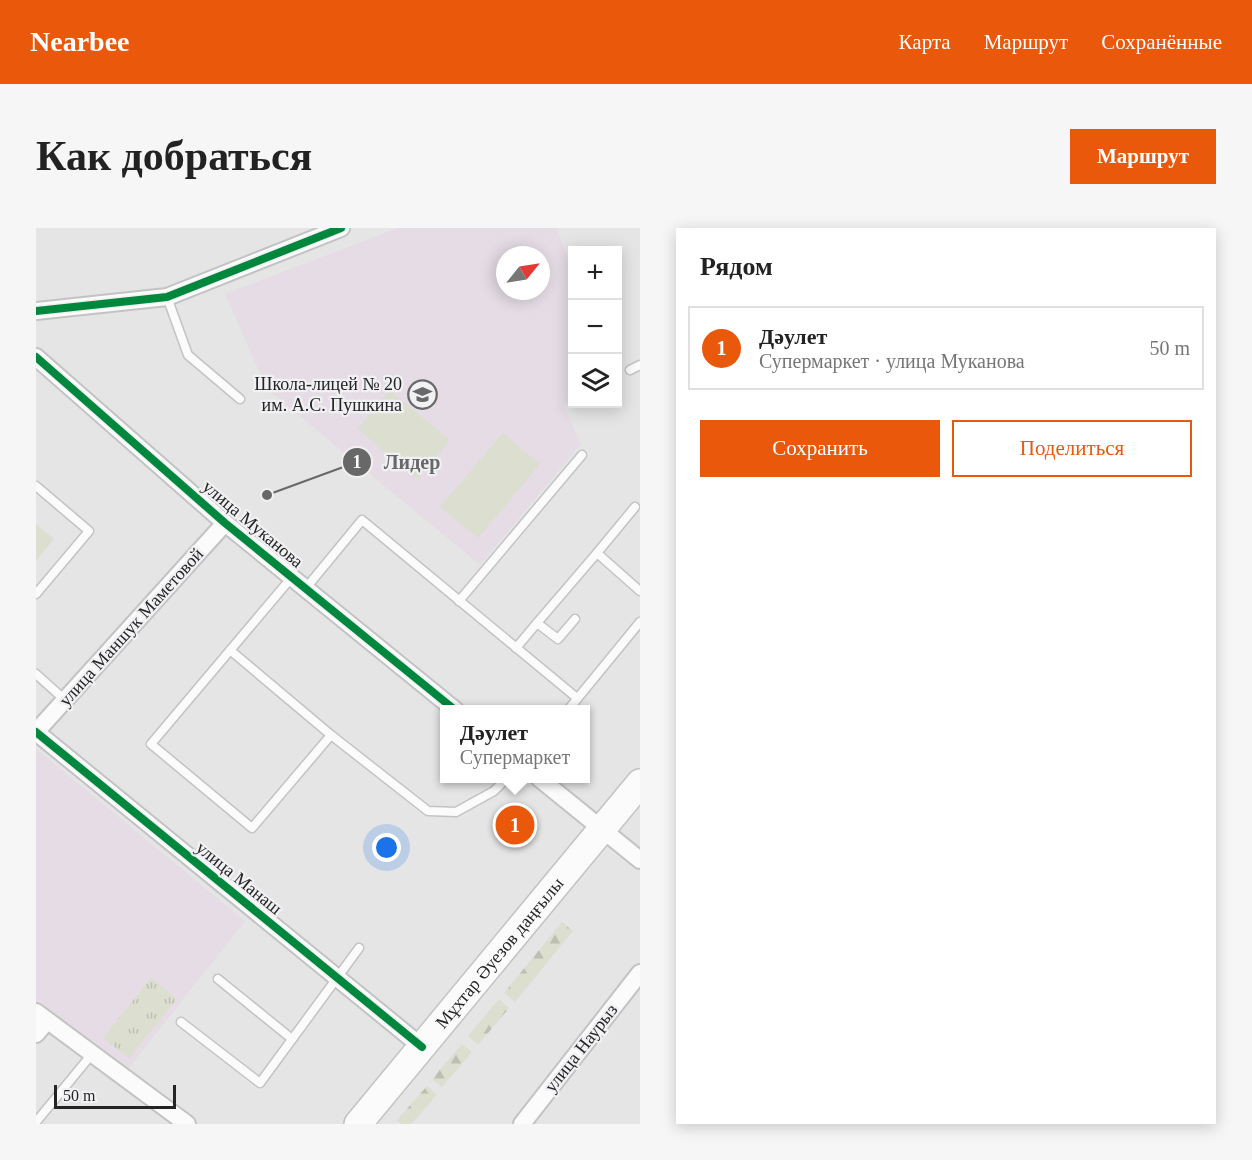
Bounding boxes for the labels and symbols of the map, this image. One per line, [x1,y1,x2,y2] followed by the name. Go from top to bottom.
[496,246,550,300] north arrow
[254,374,402,415] place label: Школа-лицей № 20 им. А.С. Пушкина
[407,378,439,410] school or university icon: Школа-лицей № 20 им. А.С. Пушкина
[342,443,453,481] callout: Лидер
[384,451,440,474] text: Лидер
[353,452,362,472] text: 1
[199,476,307,572] street label: улица Муканова
[55,544,207,710] street label: улица Маншук Маметовой
[496,802,534,848] pin: 1
[372,833,401,862] your location
[192,837,286,919] street label: улица Манаш
[431,874,568,1032] street label: Мұхтар Әуезов даңғылы
[540,1000,622,1096] street label: улица Наурыз
[54,1082,176,1110] scale bar

